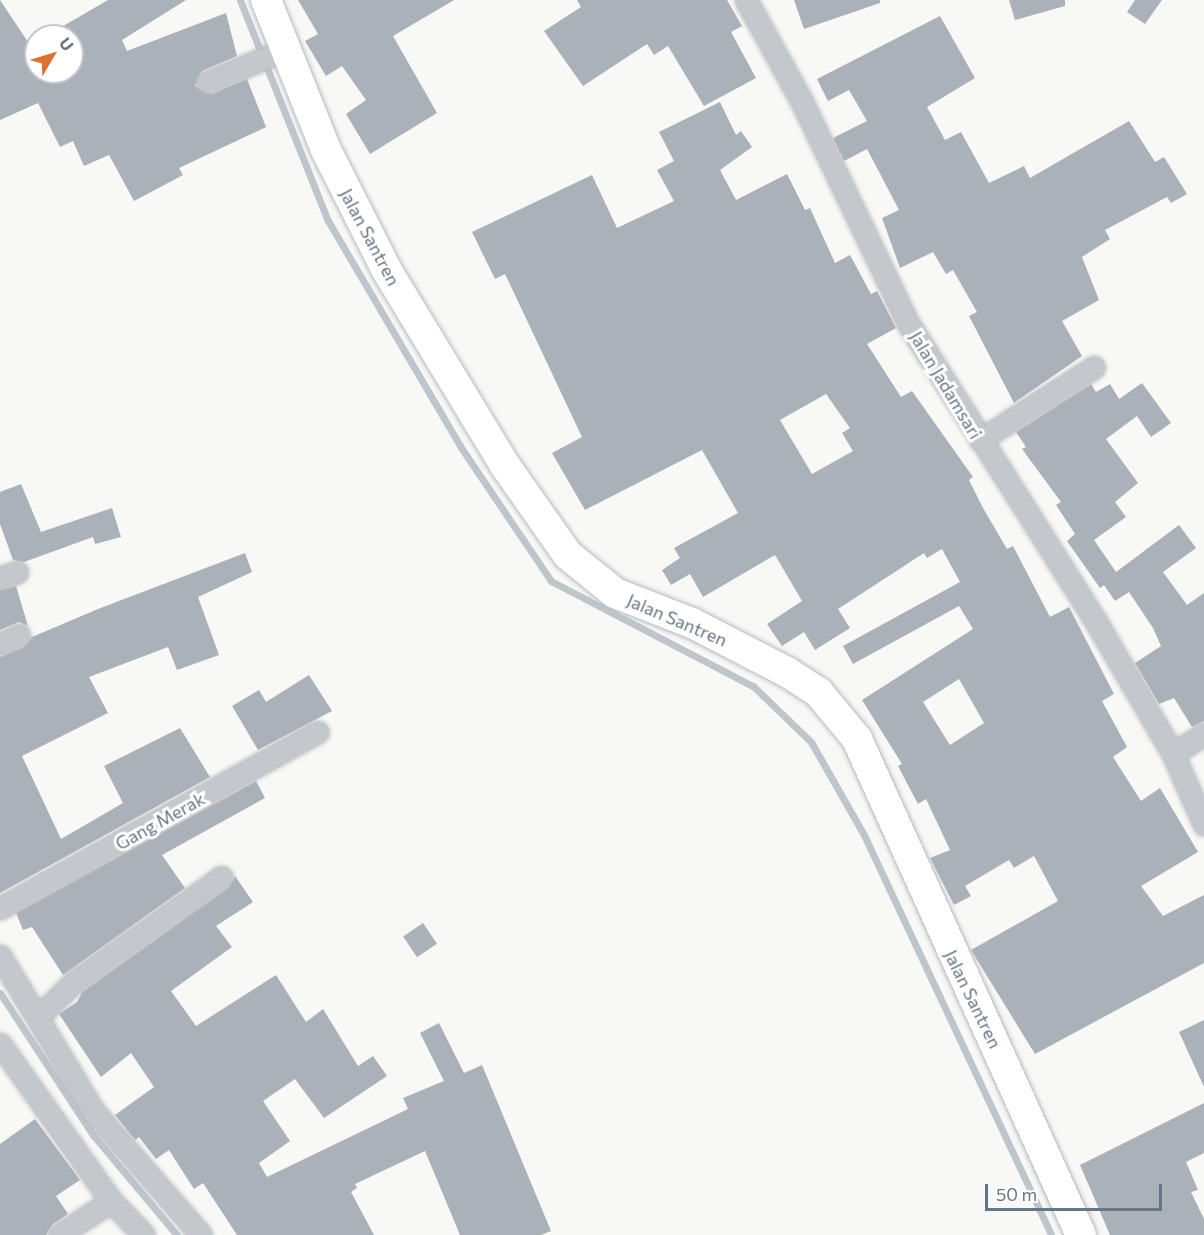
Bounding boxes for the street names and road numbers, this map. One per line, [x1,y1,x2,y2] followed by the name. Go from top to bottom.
[335,185,405,289] street label: Jalan Santren
[905,327,987,443] street label: Jalan Jadamsari
[624,589,730,651] street label: Jalan Santren
[111,788,209,854] street label: Gang Merak
[940,946,1006,1052] street label: Jalan Santren

